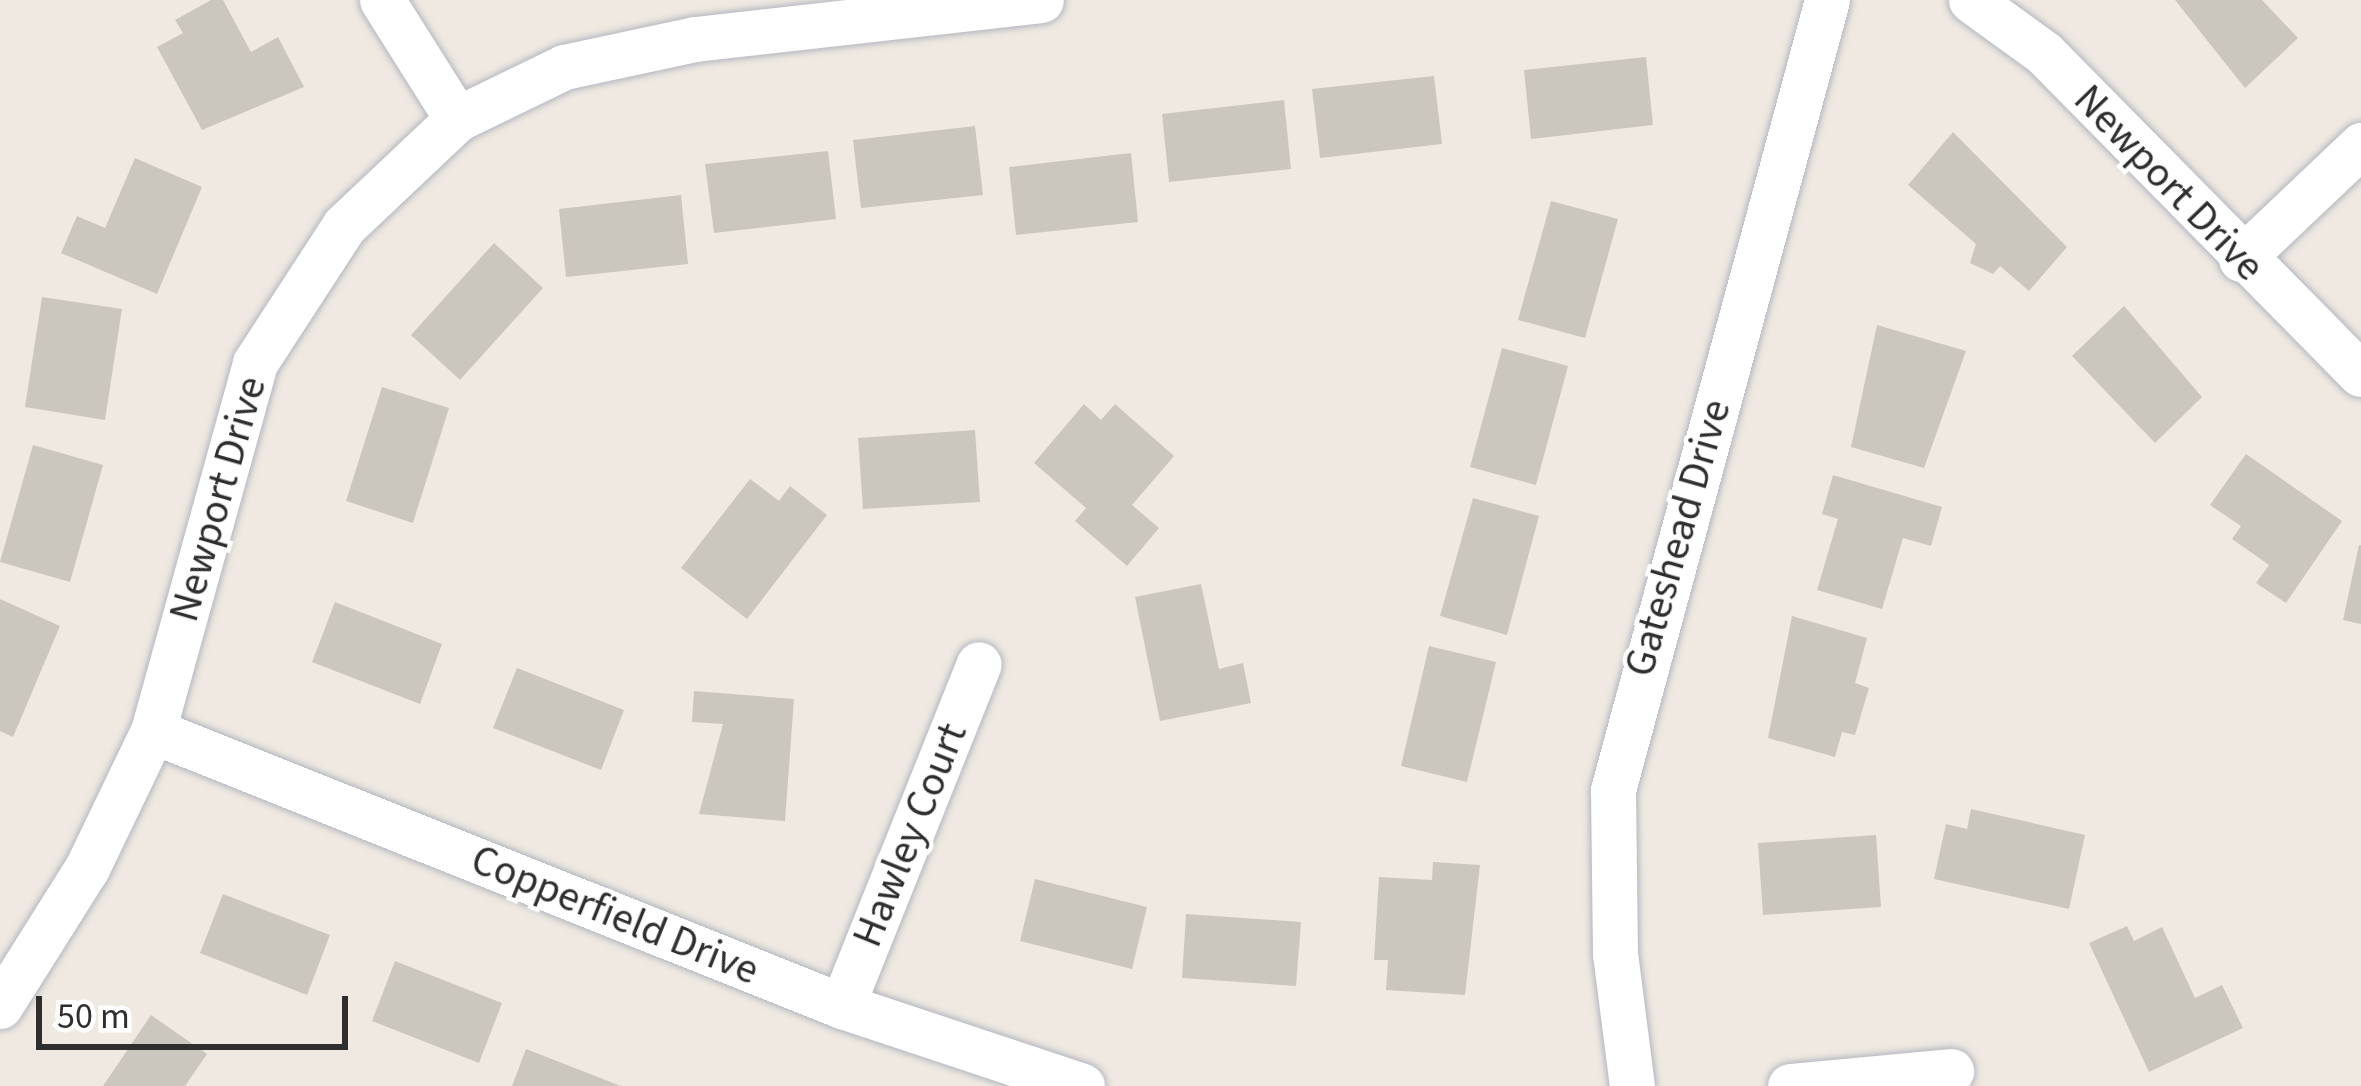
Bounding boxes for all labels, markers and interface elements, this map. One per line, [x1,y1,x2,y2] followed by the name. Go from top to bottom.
[2063,75,2275,291] street label: Newport Drive
[159,371,277,627] street label: Newport Drive
[1614,394,1742,682] street label: Gateshead Drive
[842,716,978,954] street label: Hawley Court
[464,834,766,996] street label: Copperfield Drive
[42,972,354,1046] scale bar
[57,991,130,1042] text: 50 m

